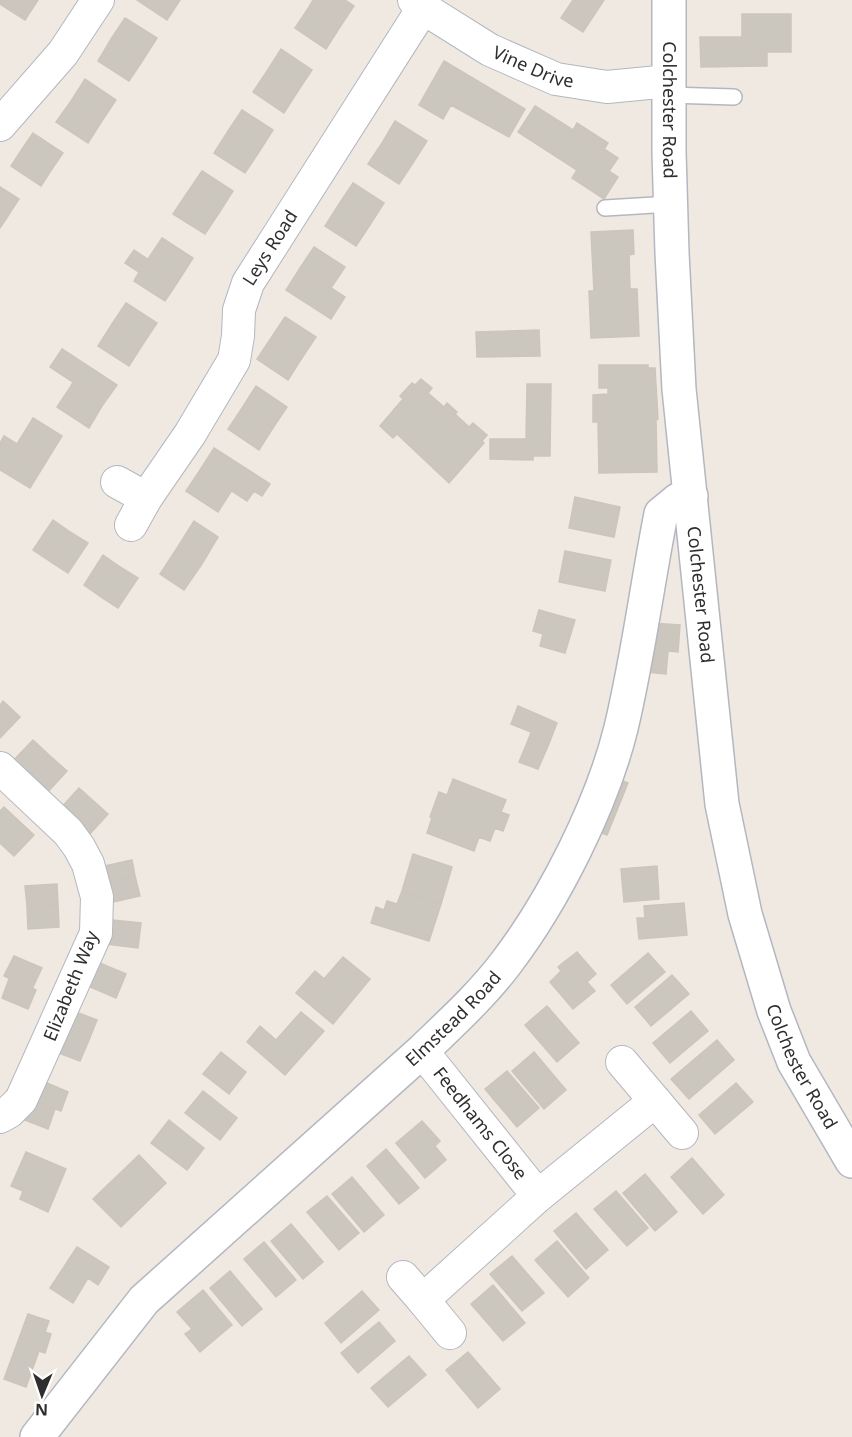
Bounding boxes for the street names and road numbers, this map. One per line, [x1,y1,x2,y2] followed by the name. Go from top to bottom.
[489,40,576,93] street label: Vine Drive
[658,41,683,179] street label: Colchester Road
[237,205,302,290] street label: Leys Road
[682,525,720,664] street label: Colchester Road
[37,926,103,1044] street label: Elizabeth Way
[400,966,506,1071] street label: Elmstead Road
[762,1001,844,1133] street label: Colchester Road
[428,1062,533,1184] street label: Feedhams Close

